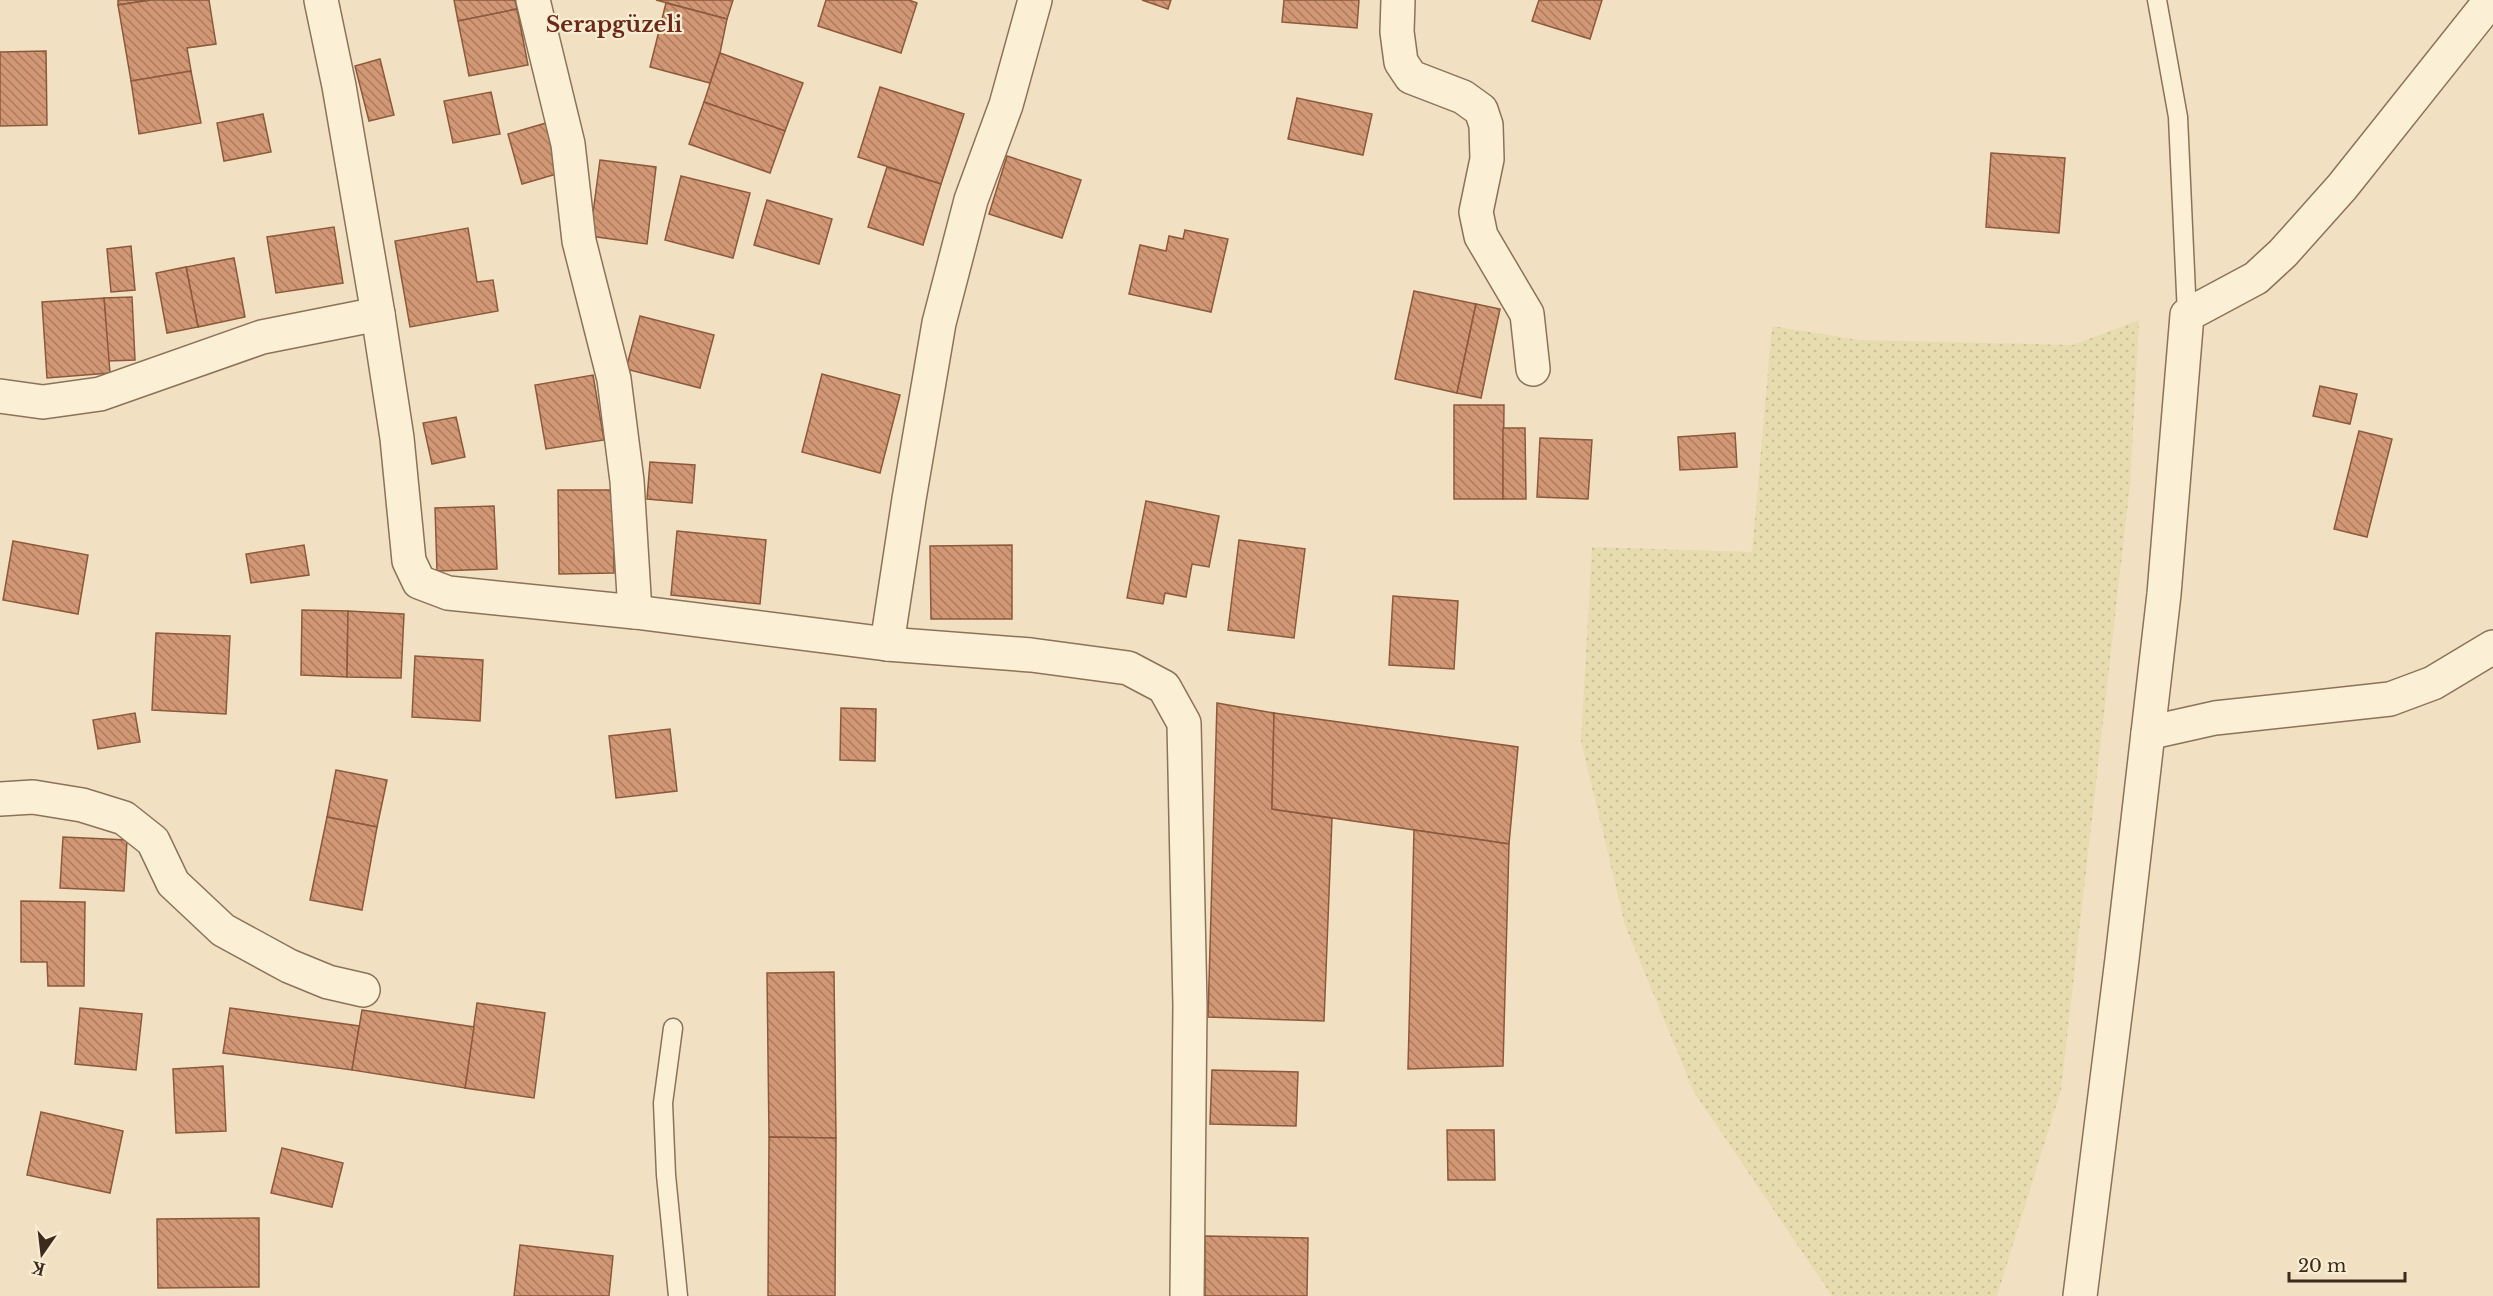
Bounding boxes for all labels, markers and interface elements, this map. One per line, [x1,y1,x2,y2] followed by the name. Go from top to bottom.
[546,11,682,38] district label: Serapgüzeli
[12,1224,72,1284] north arrow
[2289,1245,2404,1283] scale bar
[2298,1255,2346,1277] text: 20 m
[29,1257,47,1280] text: K

